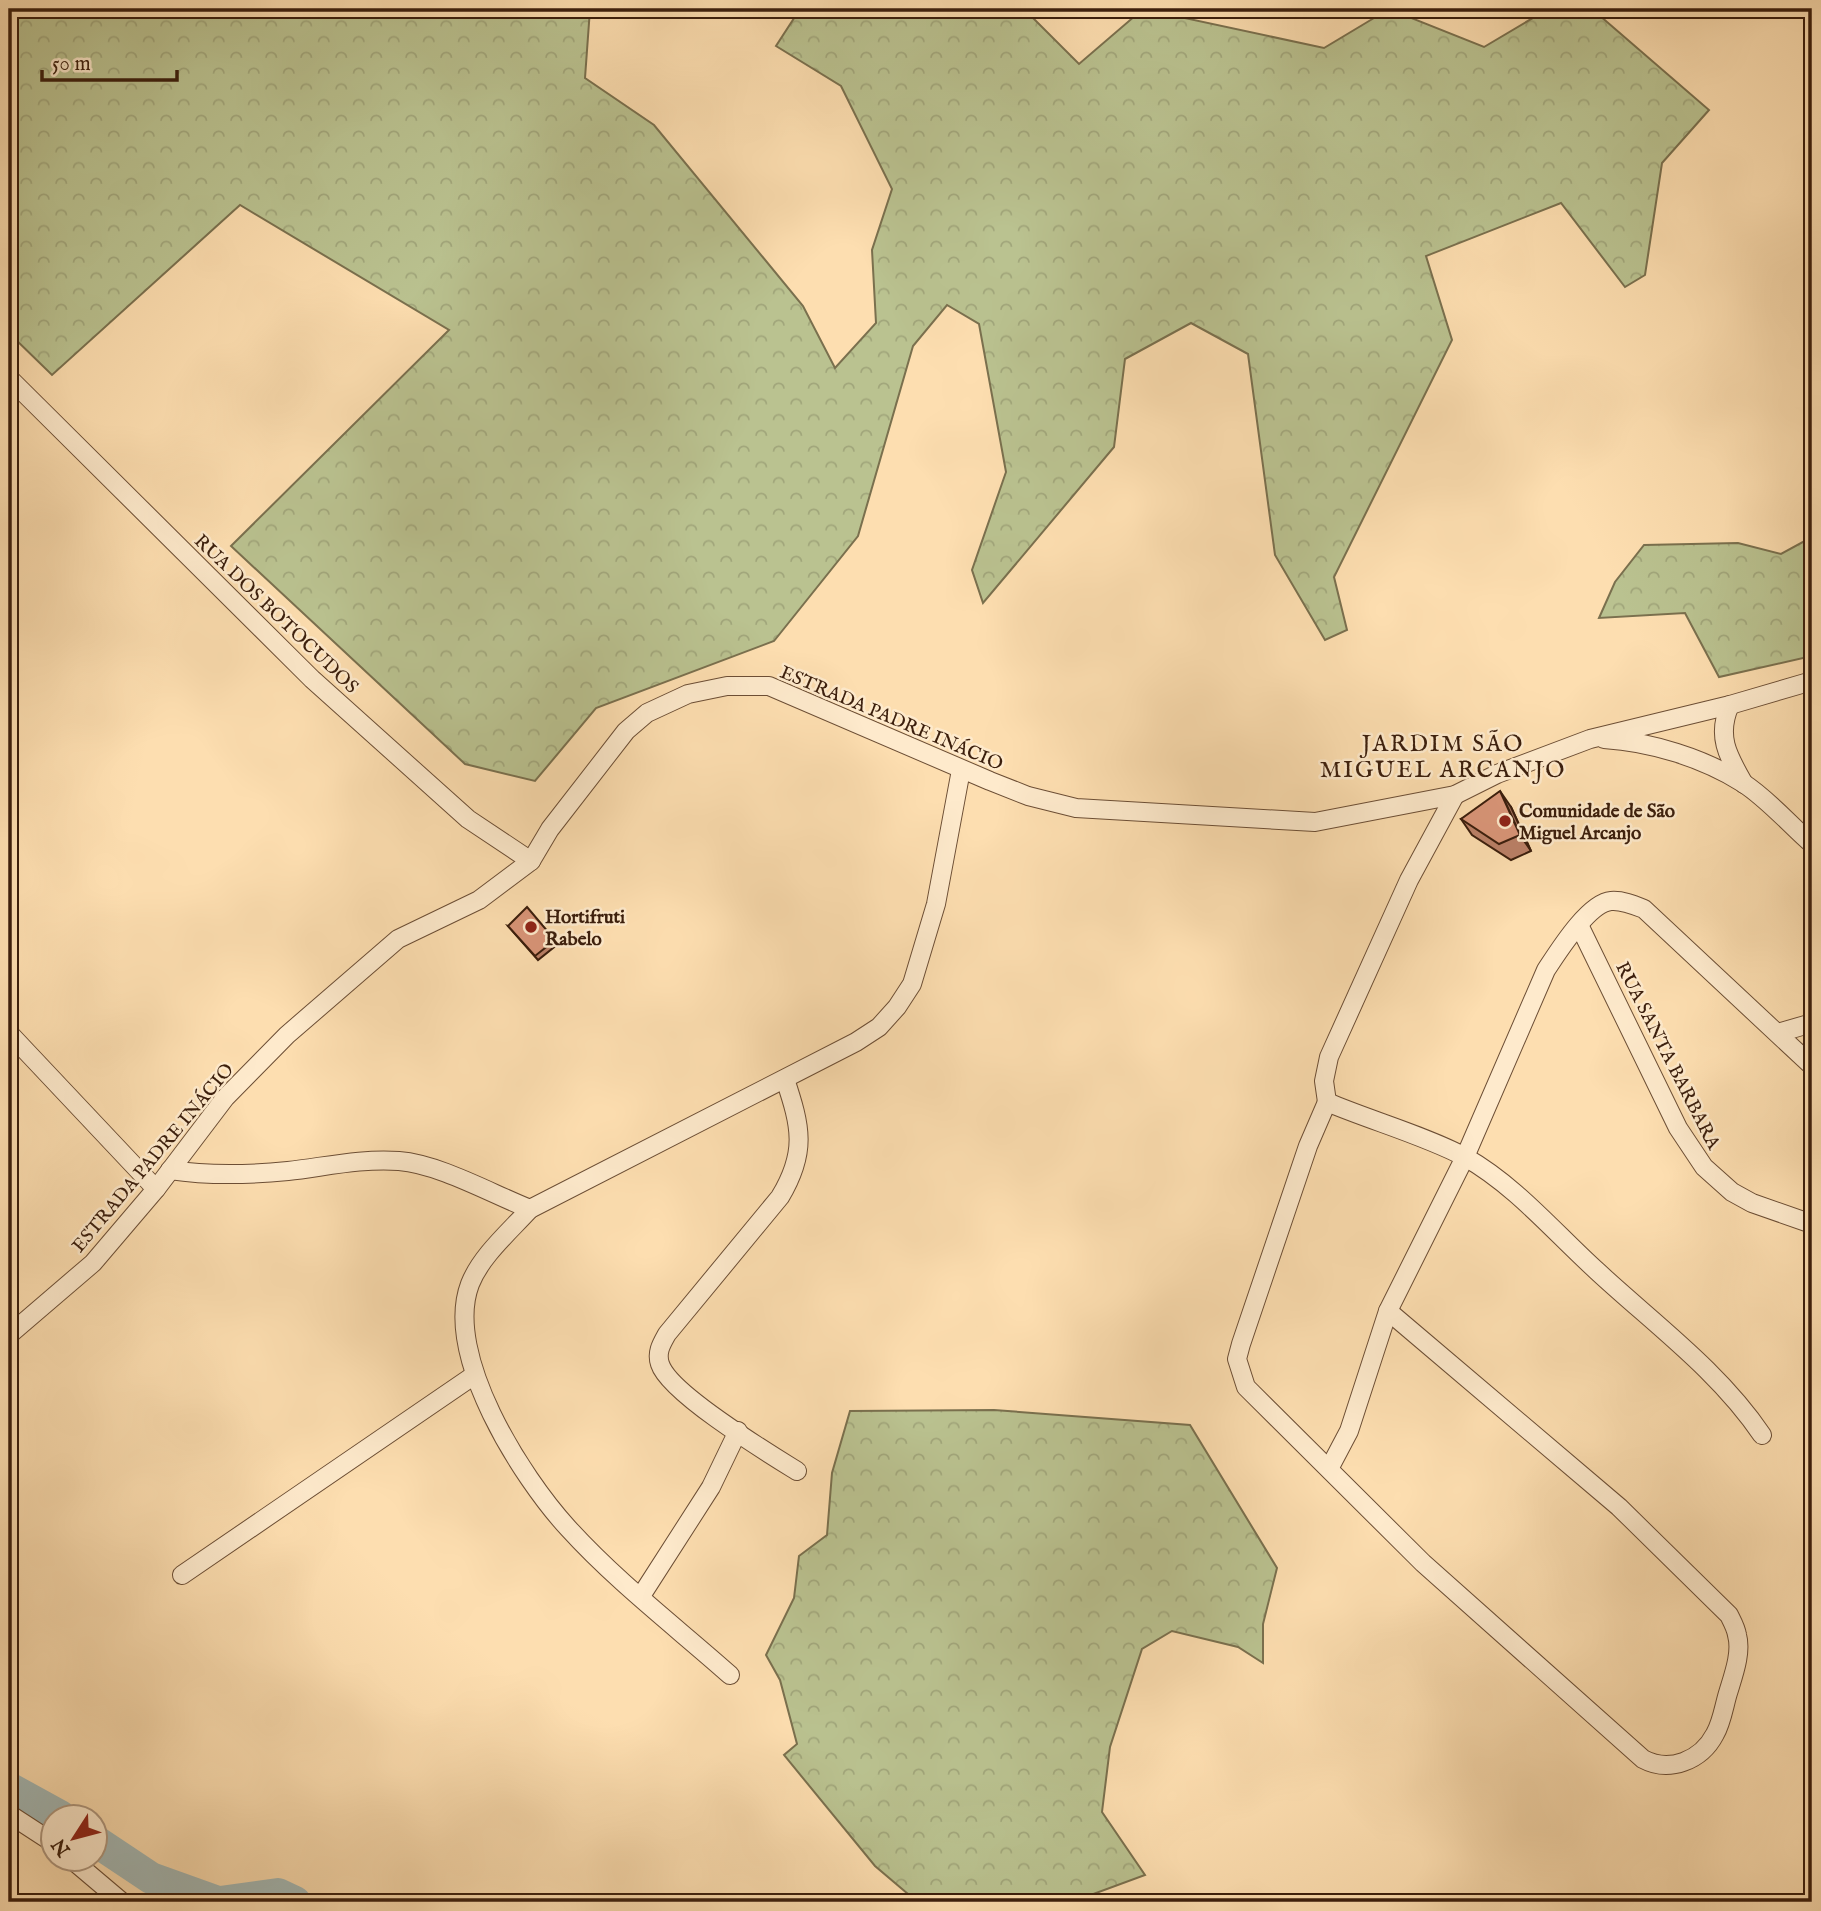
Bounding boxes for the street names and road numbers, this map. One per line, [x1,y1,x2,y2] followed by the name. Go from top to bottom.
[188,530,363,699] street label: RUA DOS BOTOCUDOS
[776,660,1007,777] street label: ESTRADA PADRE INÁCIO
[1609,958,1726,1155] street label: RUA SANTA BARBARA
[66,1058,240,1258] street label: ESTRADA PADRE INÁCIO

